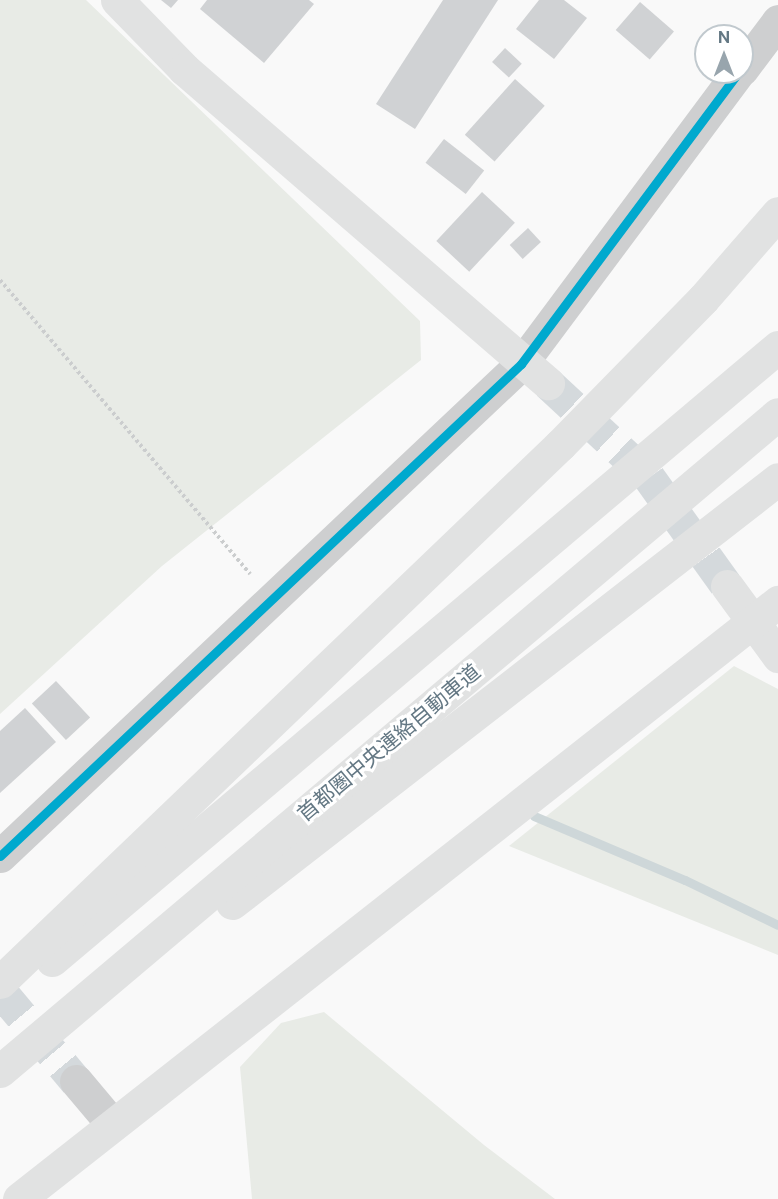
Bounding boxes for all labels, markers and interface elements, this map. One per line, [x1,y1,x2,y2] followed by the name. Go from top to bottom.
[694,24,754,84] north arrow
[718,28,730,47] text: N
[292,659,486,827] street label: 首都圏中央連絡自動車道

